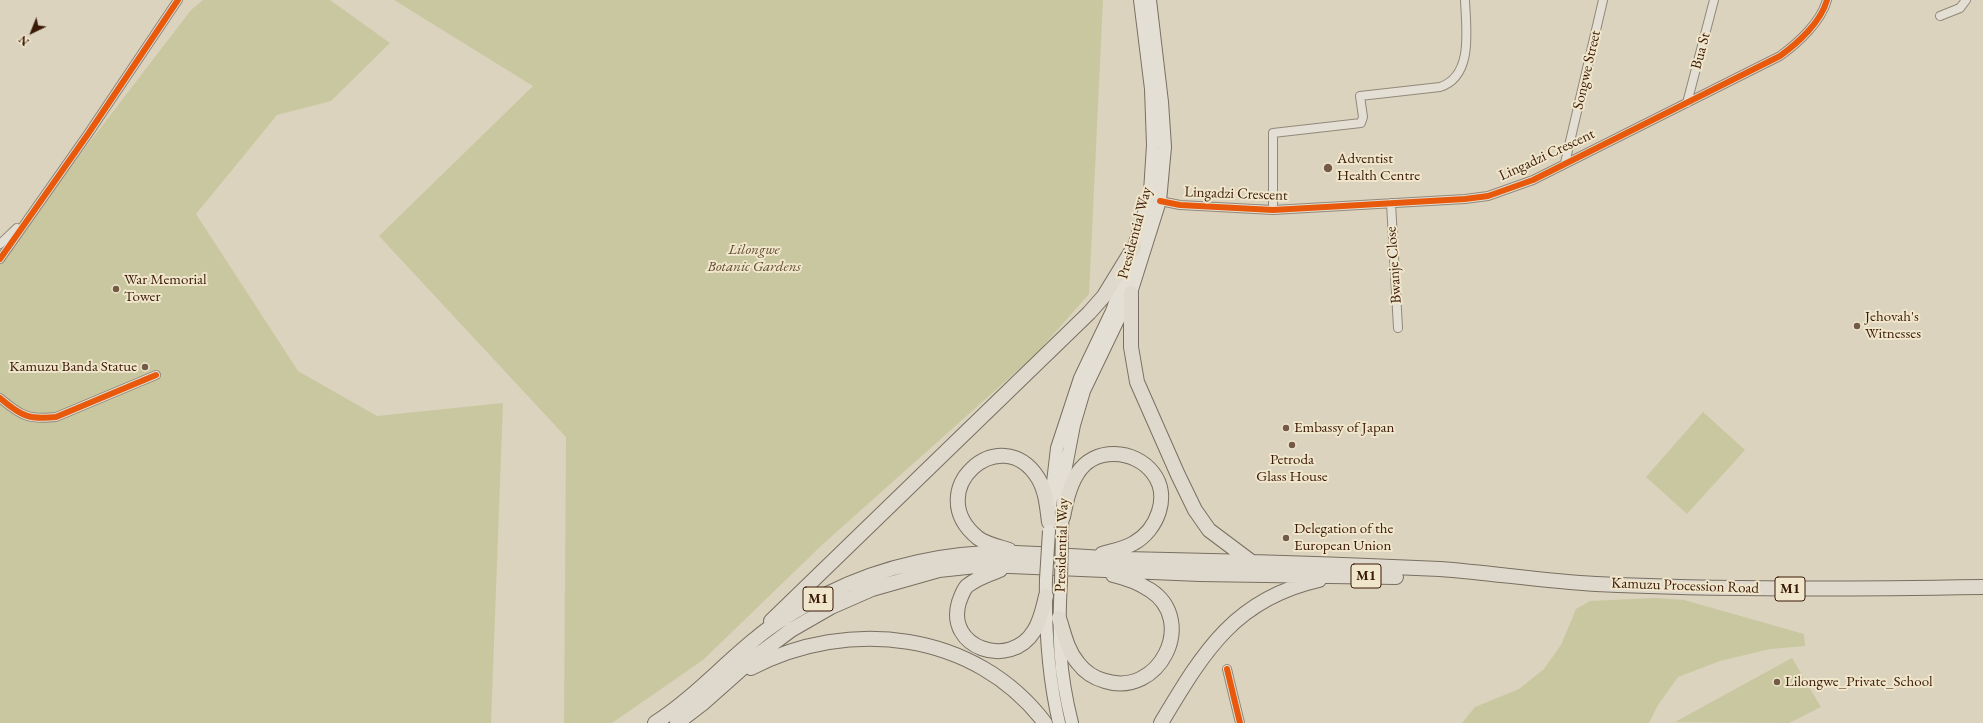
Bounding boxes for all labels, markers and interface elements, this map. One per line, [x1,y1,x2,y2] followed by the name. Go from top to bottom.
[12,12,52,52] north arrow
[1569,29,1605,111] street label: Songwe Street
[1687,31,1715,71] street label: Bua St
[16,33,32,49] text: N
[1496,125,1598,185] street label: Lingadzi Crescent
[1337,150,1420,185] place label: Adventist Health Centre
[1322,162,1334,174] marker: Adventist Health Centre
[1184,183,1288,205] street label: Lingadzi Crescent
[1114,185,1156,281] street label: Presidential Way
[1382,226,1406,304] street label: Bwanje Close
[707,241,801,276] park label: Lilongwe Botanic Gardens
[124,271,207,306] place label: War Memorial Tower
[111,284,121,294] marker: War Memorial Tower
[1865,308,1921,343] place label: Jehovah's Witnesses
[1852,321,1862,331] marker: Jehovah's Witnesses
[9,358,137,376] place label: Kamuzu Banda Statue
[140,362,150,372] marker: Kamuzu Banda Statue
[1294,419,1394,437] place label: Embassy of Japan
[1281,423,1291,433] marker: Embassy of Japan
[1287,440,1297,450] marker: Petroda Glass House
[1256,451,1328,486] place label: Petroda Glass House
[1051,497,1073,593] street label: Presidential Way
[1294,520,1393,555] place label: Delegation of the European Union
[1281,533,1291,543] marker: Delegation of the European Union
[1351,564,1381,588] road number: M1
[1611,574,1759,598] street label: Kamuzu Procession Road
[1775,577,1805,601] road number: M1
[803,587,833,611] road number: M1
[1785,673,1933,691] place label: Lilongwe_Private_School
[1772,677,1782,687] marker: Lilongwe_Private_School

